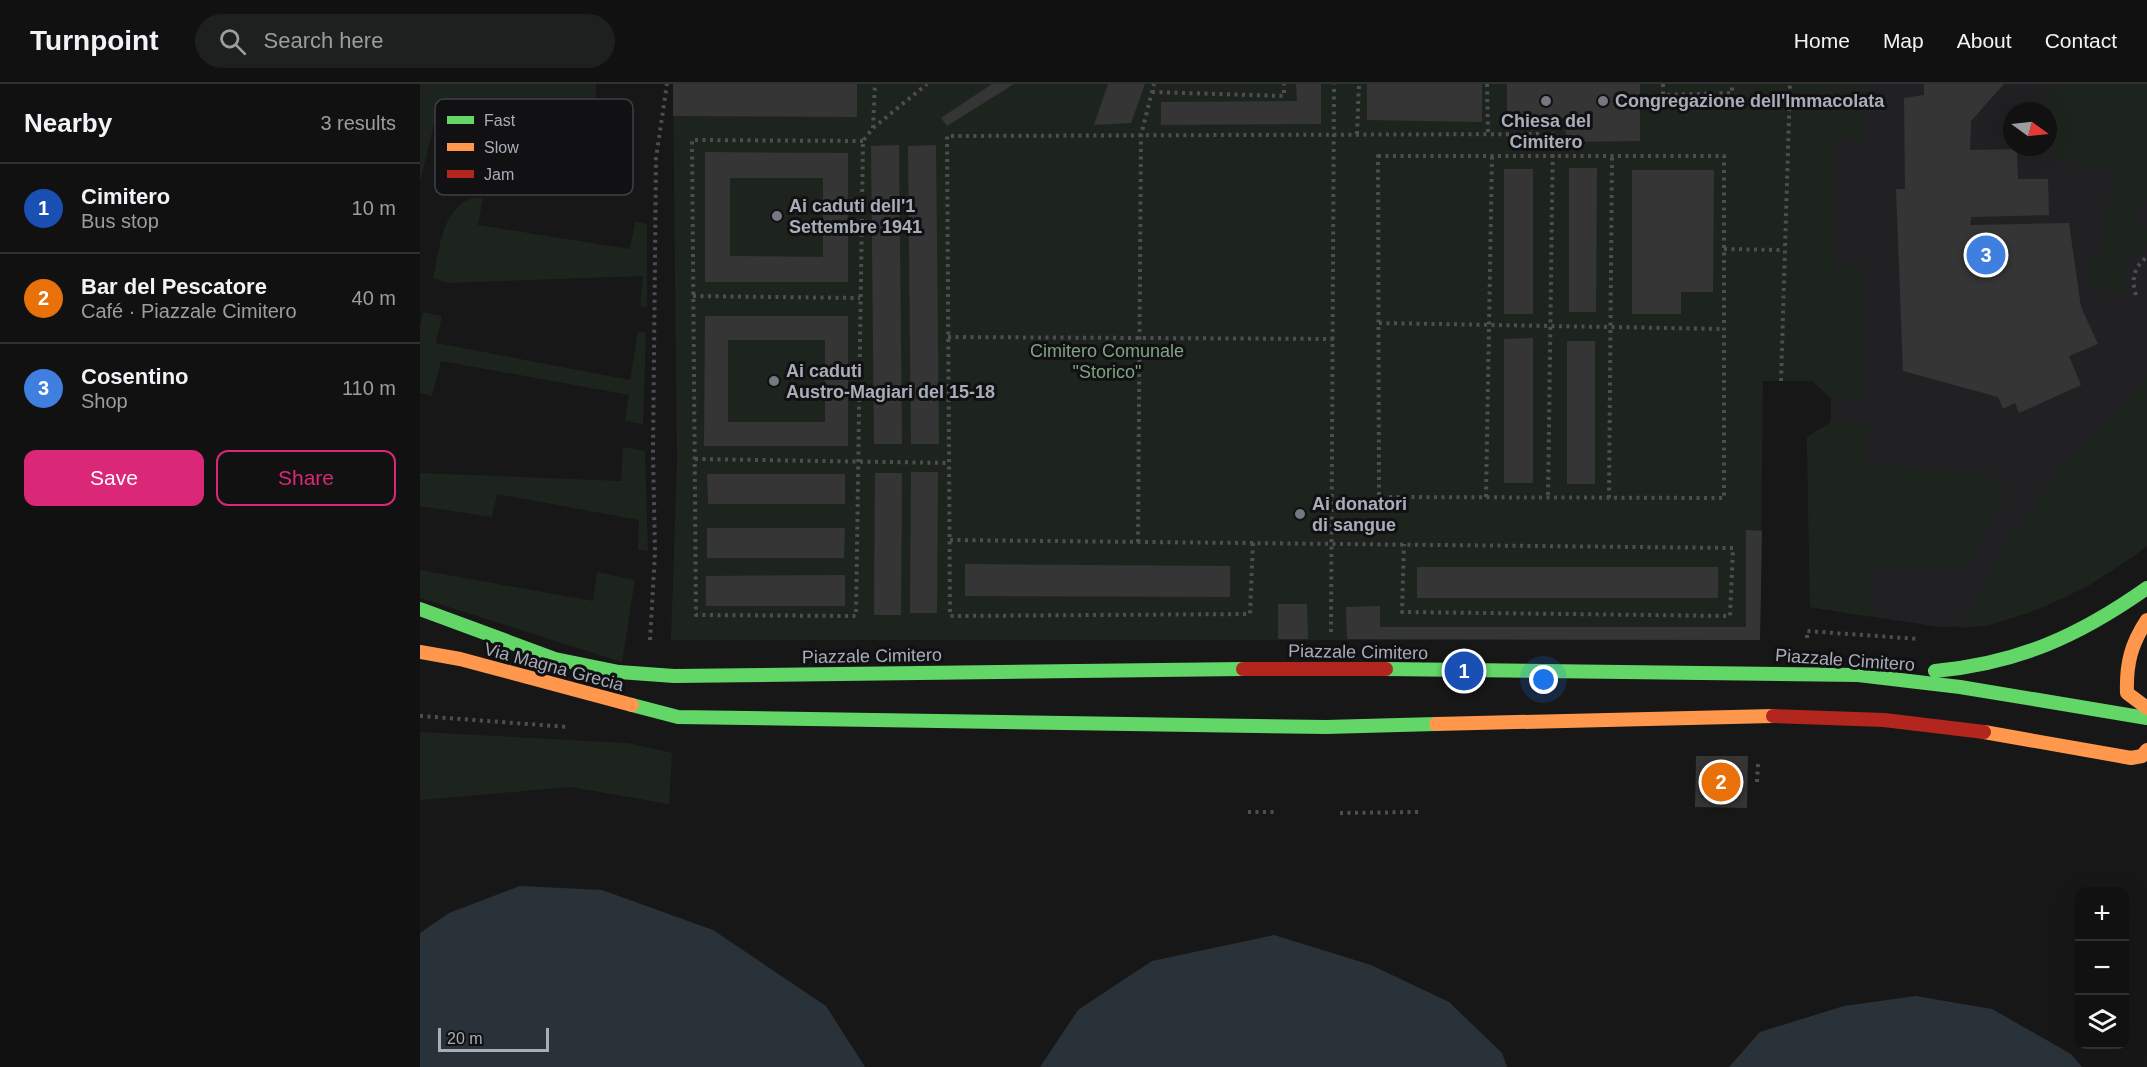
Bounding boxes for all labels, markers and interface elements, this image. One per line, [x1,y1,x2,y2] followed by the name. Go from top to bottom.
[195,14,615,68] search box
[30,25,159,56] text: Turnpoint
[216,25,249,58] icon: search
[264,28,383,53] text: Search here
[1794,29,1850,52] text: Home
[1883,29,1924,52] text: Map
[1957,29,2012,52] text: About
[2045,29,2117,52] text: Contact
[1615,91,1885,111] place label: Congregazione dell'Immacolata
[1539,94,1553,108] marker: Chiesa del Cimitero
[1596,94,1610,108] marker: Congregazione dell'Immacolata
[435,99,633,195] legend
[2003,102,2057,156] north arrow
[24,108,112,138] text: Nearby
[1501,111,1591,152] place label: Chiesa del Cimitero
[320,112,396,134] text: 3 results
[484,112,516,129] text: Fast
[484,139,519,156] text: Slow
[484,166,514,183] text: Jam
[81,184,170,209] text: Cimitero
[789,196,922,237] place label: Ai caduti dell'1 Settembre 1941
[38,197,49,219] text: 1
[352,197,396,219] text: 10 m
[770,209,784,223] marker: Ai caduti dell'1 Settembre 1941
[81,210,159,232] text: Bus stop
[1966,232,2006,278] pin: 3
[81,274,267,299] text: Bar del Pescatore
[38,287,49,309] text: 2
[352,287,396,309] text: 40 m
[81,300,297,322] text: Café · Piazzale Cimitero
[1030,341,1184,382] park label: Cimitero Comunale "Storico"
[786,361,995,402] place label: Ai caduti Austro-Magiari del 15-18
[81,364,189,389] text: Cosentino
[767,374,781,388] marker: Ai caduti Austro-Magiari del 15-18
[38,377,49,399] text: 3
[342,377,396,399] text: 110 m
[81,390,128,412] text: Shop
[24,450,204,506] button: Save
[216,450,396,506] button: Share
[1312,494,1407,535] place label: Ai donatori di sangue
[1293,507,1307,521] marker: Ai donatori di sangue
[482,639,627,696] street label: Via Magna Grecia
[1288,641,1428,663] street label: Piazzale Cimitero
[802,645,942,667] street label: Piazzale Cimitero
[1774,645,1916,675] street label: Piazzale Cimitero
[1444,648,1484,694] pin: 1
[1529,665,1558,694] your location
[1702,760,1740,804] pin: 2
[2075,887,2129,1049] map controls
[2075,887,2129,941] button: +
[2075,941,2129,995] button: −
[2075,995,2129,1049] button: layers
[438,1025,549,1052] scale bar
[447,1030,483,1047] text: 20 m

